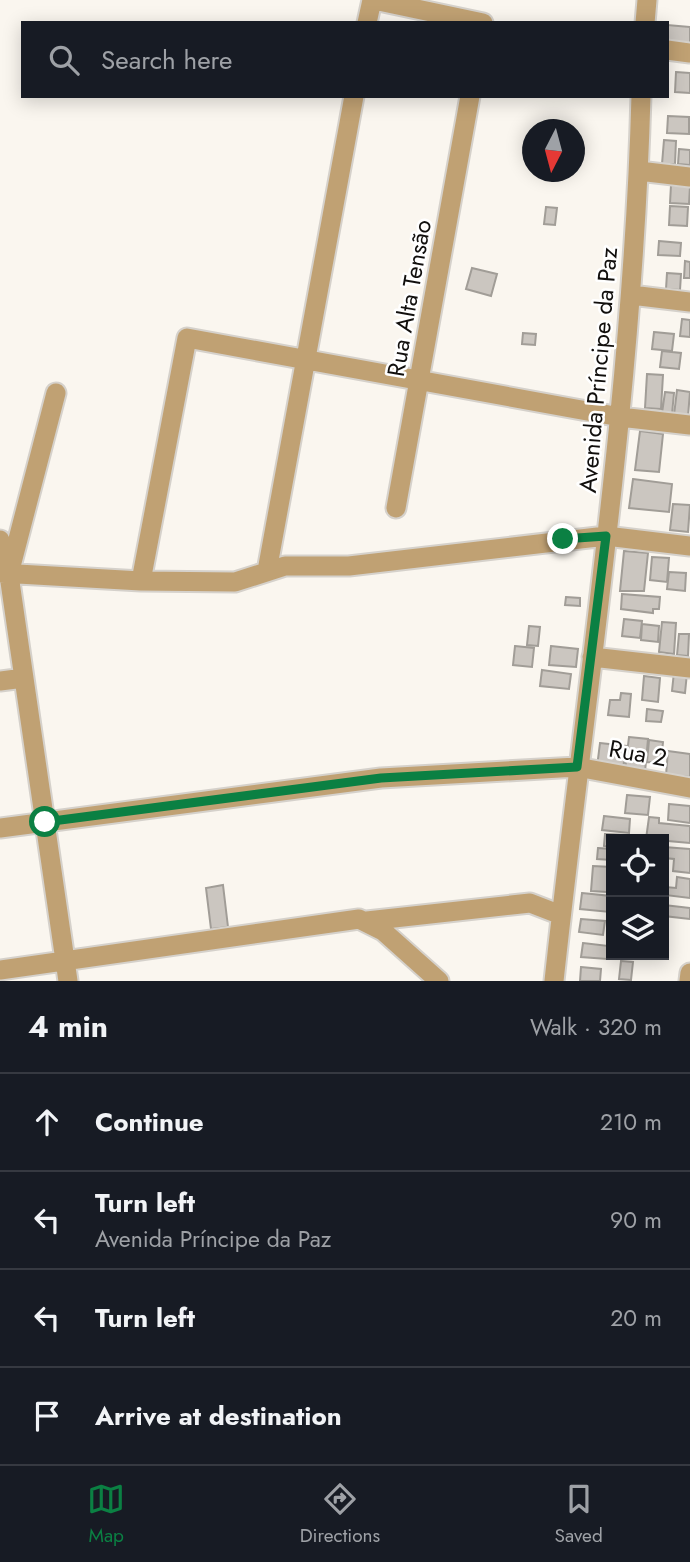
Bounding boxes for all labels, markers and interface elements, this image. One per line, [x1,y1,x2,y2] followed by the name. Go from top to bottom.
[21,21,669,98] search box
[45,41,83,79] icon: search
[101,41,233,79] text: Search here
[522,119,585,182] north arrow
[378,217,440,379] street label: Rua Alta Tensão
[570,246,626,494] street label: Avenida Príncipe da Paz
[547,523,578,554] route end
[606,731,670,775] street label: Rua 2
[29,806,60,837] route start
[606,834,669,960] map controls
[606,834,669,897] button: locate
[606,897,669,960] button: layers
[28,1005,108,1048] text: 4 min
[530,1010,662,1044] text: Walk · 320 m
[28,1103,66,1141] icon: ahead
[95,1103,204,1141] text: Continue
[600,1105,662,1139] text: 210 m
[95,1184,195,1222] text: Turn left
[28,1201,66,1239] icon: left
[610,1203,662,1237] text: 90 m
[95,1222,331,1256] text: Avenida Príncipe da Paz
[28,1299,66,1337] icon: left
[95,1299,195,1337] text: Turn left
[610,1301,662,1335] text: 20 m
[28,1397,66,1435] icon: arrive
[95,1397,342,1435] text: Arrive at destination
[87,1480,125,1549] tab: Map
[300,1480,380,1549] tab: Directions
[555,1480,603,1549] tab: Saved

